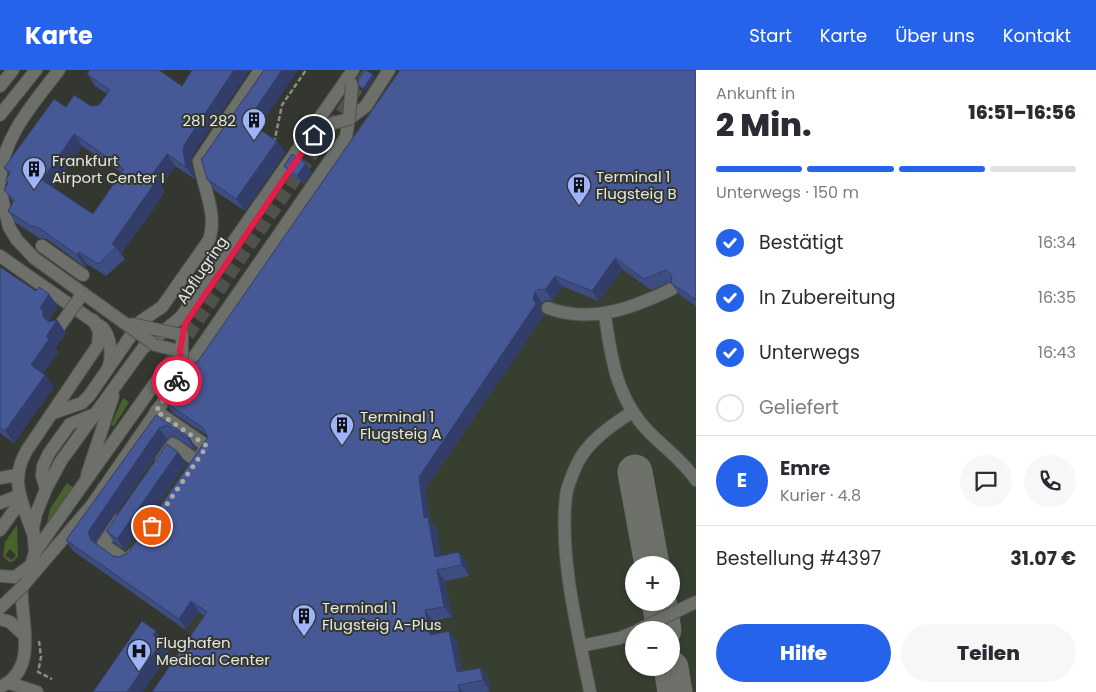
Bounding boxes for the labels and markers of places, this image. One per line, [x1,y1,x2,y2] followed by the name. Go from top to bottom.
[241,107,267,141] building icon: 281 282
[182,110,236,131] place label: 281 282
[293,114,335,156] pin
[52,150,165,188] place label: Frankfurt Airport Center I
[21,156,47,190] building icon: Frankfurt Airport Center I
[596,166,677,204] place label: Terminal 1 Flugsteig B
[566,172,592,206] building icon: Terminal 1 Flugsteig B
[360,406,442,444] place label: Terminal 1 Flugsteig A
[329,412,355,446] building icon: Terminal 1 Flugsteig A
[131,505,173,547] pin
[322,597,442,635] place label: Terminal 1 Flugsteig A-Plus
[291,603,317,637] building icon: Terminal 1 Flugsteig A-Plus
[156,632,270,670] place label: Flughafen Medical Center
[126,638,152,672] hospital icon: Flughafen Medical Center

